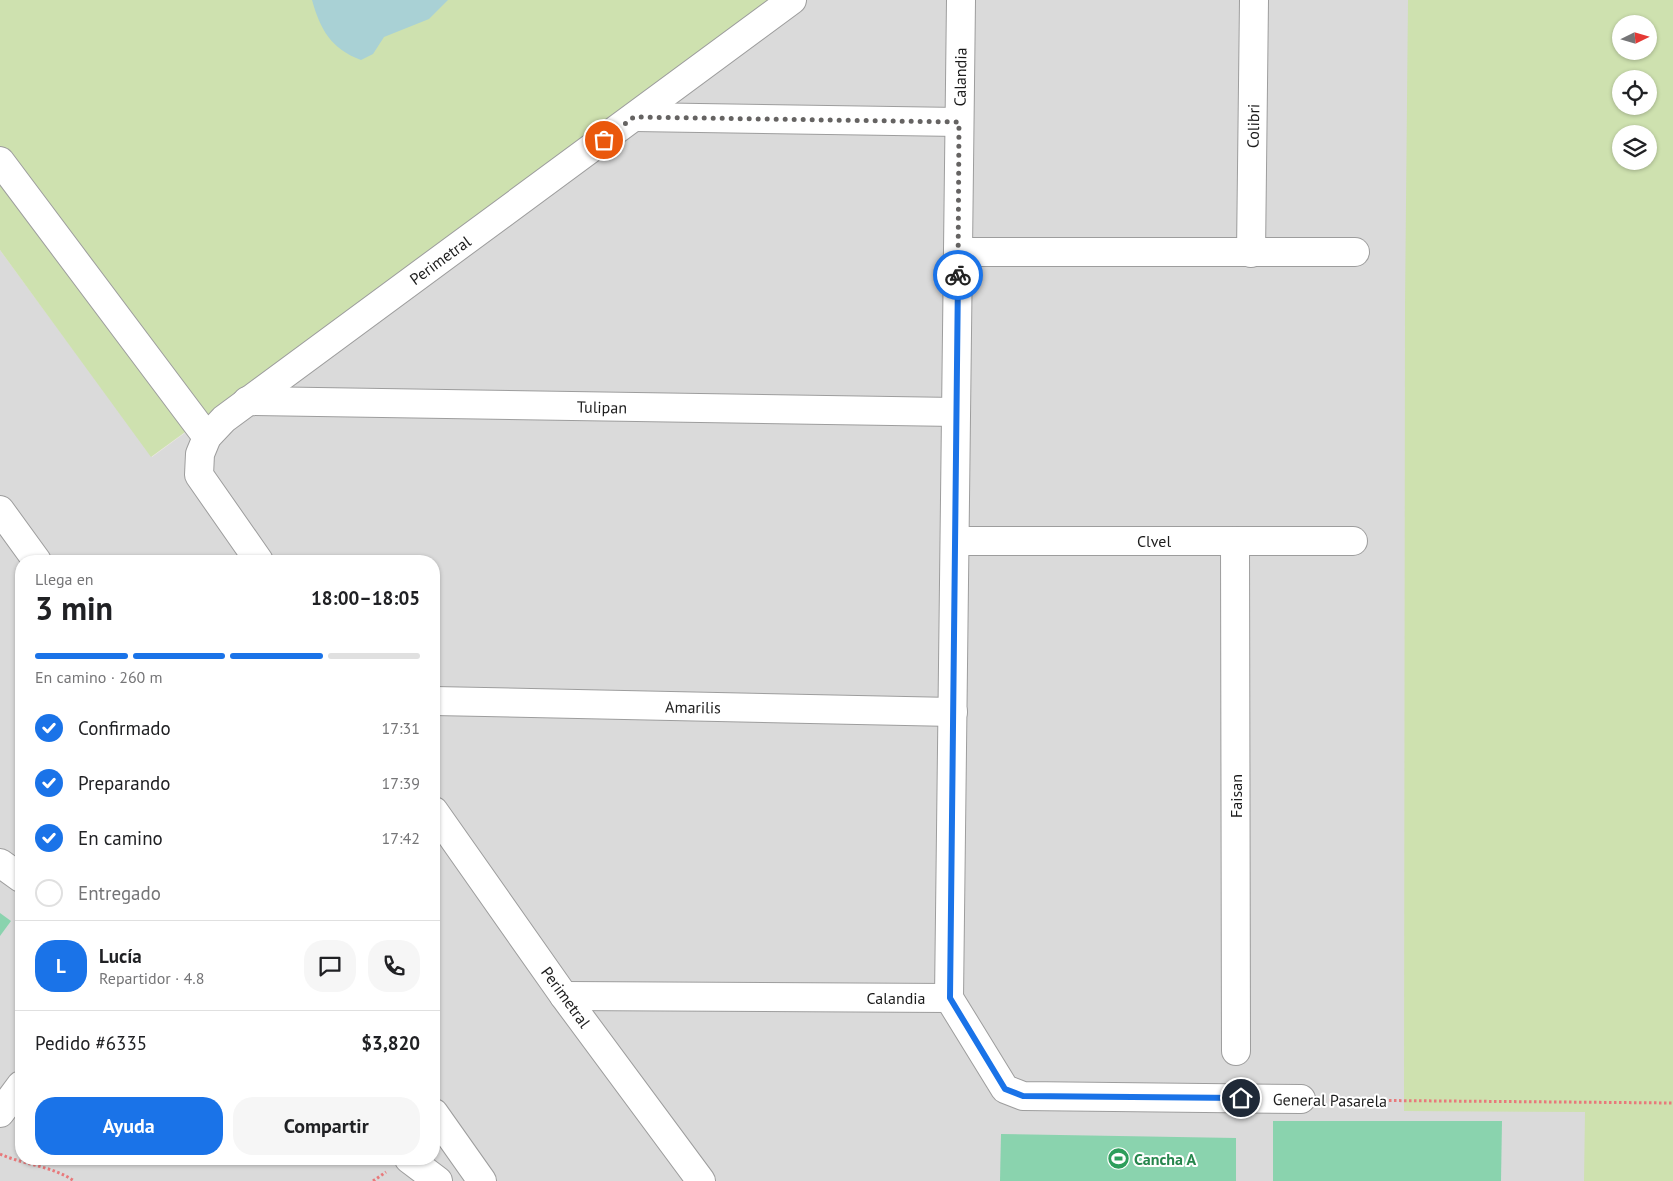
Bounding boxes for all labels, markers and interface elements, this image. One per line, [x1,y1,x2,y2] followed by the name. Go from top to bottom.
[1612,15,1658,60] north arrow
[1612,15,1657,170] map controls
[949,47,971,107] street label: Calandia
[1612,70,1657,115] button: locate
[1243,104,1263,148] street label: Colibri
[583,119,625,161] pin
[1612,125,1657,170] button: layers
[590,126,618,154] icon: bag
[405,231,475,289] street label: Perimetral
[933,250,983,300] courier
[944,261,972,289] icon: bike
[577,397,627,417] street label: Tulipan
[1137,531,1171,551] street label: Clvel
[35,569,94,589] text: Llega en
[311,586,420,610] text: 18:00–18:05
[35,587,113,629] text: 3 min
[35,667,163,687] text: En camino · 260 m
[665,697,721,717] street label: Amarilis
[35,714,63,742] icon: check
[78,716,171,740] text: Confirmado
[382,718,420,738] text: 17:31
[35,769,63,797] icon: check
[78,771,170,795] text: Preparando
[382,773,420,793] text: 17:39
[1226,774,1246,818] street label: Faisan
[35,824,63,852] icon: check
[78,826,163,850] text: En camino
[382,828,420,848] text: 17:42
[78,881,161,905] text: Entregado
[304,940,356,992] button: chat
[368,940,420,992] button: phone
[99,944,142,968] text: Lucía
[56,954,66,978] text: L
[537,962,595,1032] street label: Perimetral
[99,968,204,988] text: Repartidor · 4.8
[867,988,926,1008] street label: Calandia
[35,1031,147,1055] text: Pedido #6335
[361,1031,420,1055] text: $3,820
[1220,1077,1262,1119] pin
[1227,1084,1255,1112] icon: home
[1273,1089,1387,1111] street label: General Pasarela
[35,1097,223,1155] button: Ayuda
[233,1097,420,1155] button: Compartir
[1106,1147,1130,1171] sports icon: Cancha A
[1134,1149,1196,1169] place label: Cancha A

